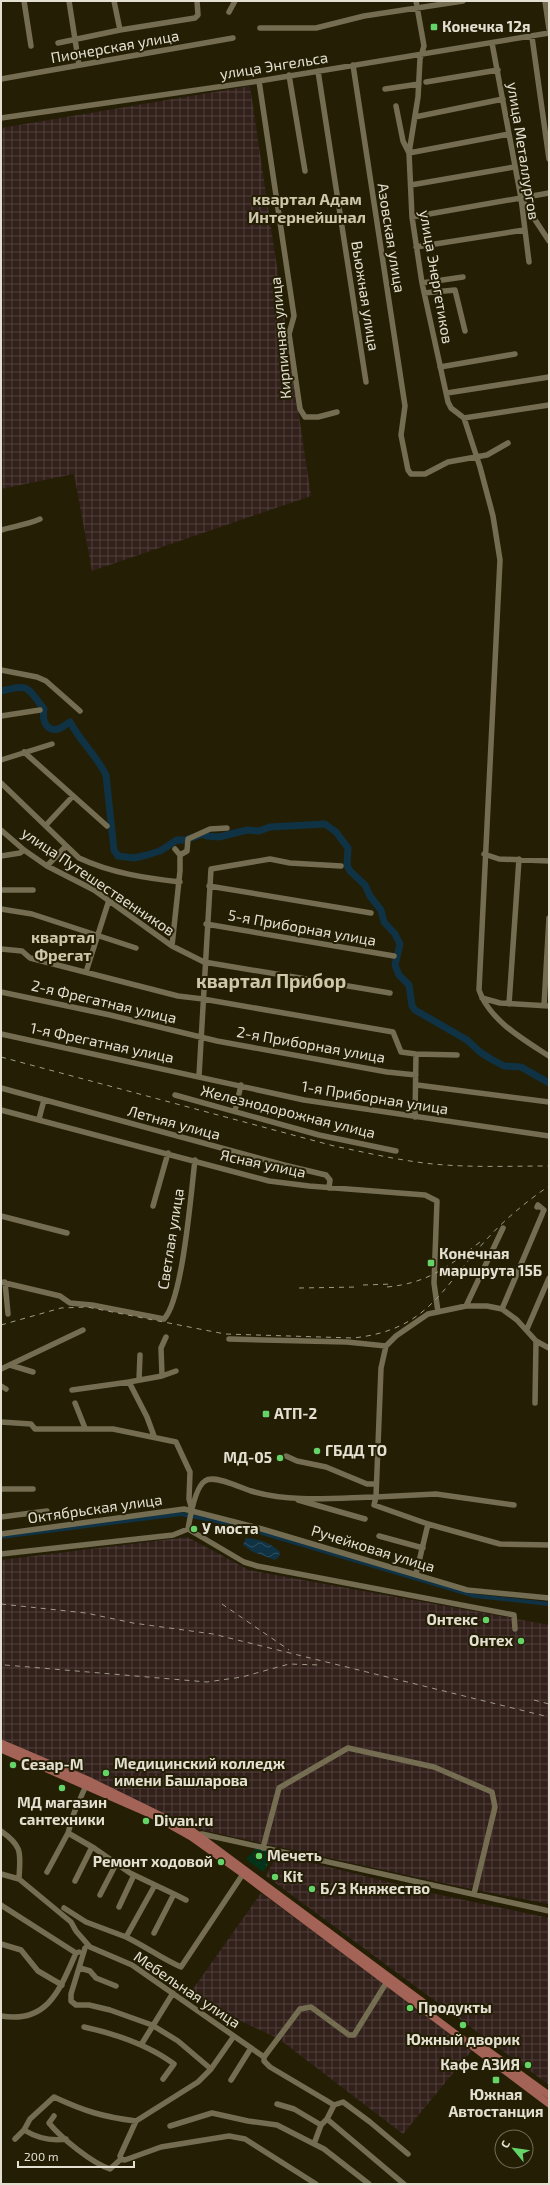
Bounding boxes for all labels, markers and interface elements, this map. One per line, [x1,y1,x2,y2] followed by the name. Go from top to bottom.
[442,17,530,35] place label: Конечка 12я
[429,22,439,32] marker: Конечка 12я
[49,26,181,67] street label: Пионерская улица
[218,48,329,83] street label: улица Энгельса
[503,81,544,221] street label: улица Металлургов
[373,182,410,294] street label: Азовская улица
[248,189,366,226] district label: квартал Адам Интернейшнал
[415,209,458,345] street label: улица Энергетиков
[347,240,384,352] street label: Вьюжная улица
[266,276,295,400] street label: Кирпичная улица
[18,823,179,940] street label: улица Путешественников
[226,905,378,950] street label: 5-я Приборная улица
[31,927,95,964] district label: квартал Фрегат
[196,969,346,992] district label: квартал Прибор
[29,976,179,1028] street label: 2-я Фрегатная улица
[29,1018,176,1067] street label: 1-я Фрегатная улица
[235,1022,387,1067] street label: 2-я Приборная улица
[300,1077,450,1118] street label: 1-я Приборная улица
[199,1081,378,1142] street label: Железнодорожная улица
[126,1101,223,1144] street label: Летняя улица
[219,1145,308,1182] street label: Ясная улица
[153,1187,188,1291] street label: Светлая улица
[439,1244,542,1279] place label: Конечная маршрута 15Б
[426,1258,436,1268] marker: Конечная маршрута 15Б
[274,1404,318,1422] place label: АТП-2
[261,1409,271,1419] marker: АТП-2
[325,1441,387,1459] place label: ГБДД ТО
[312,1446,322,1456] marker: ГБДД ТО
[223,1448,272,1466] place label: МД-05
[275,1453,285,1463] marker: МД-05
[26,1490,163,1527] street label: Октябрьская улица
[202,1519,259,1537] place label: У моста
[309,1521,437,1576] street label: Ручейковая улица
[189,1524,199,1534] marker: У моста
[426,1610,478,1628] place label: Онтекс
[481,1615,491,1625] marker: Онтекс
[469,1631,513,1649] place label: Онтех
[516,1636,526,1646] marker: Онтех
[114,1754,286,1789] place label: Медицинский колледж имени Башларова
[21,1755,84,1773] place label: Сезар-М
[8,1760,18,1770] marker: Сезар-М
[101,1768,111,1778] marker: Медицинский колледж имени Башларова
[57,1783,67,1793] marker: МД магазин сантехники
[17,1793,107,1828] place label: МД магазин сантехники
[154,1811,213,1829] place label: Divan.ru
[141,1816,151,1826] marker: Divan.ru
[267,1846,322,1864] place label: Мечеть
[254,1851,264,1861] marker: Мечеть
[93,1852,213,1870] place label: Ремонт ходовой
[216,1857,226,1867] marker: Ремонт ходовой
[283,1867,303,1885] place label: Kit
[270,1872,280,1882] marker: Kit
[320,1879,430,1897] place label: Б/З Княжество
[307,1884,317,1894] marker: Б/З Княжество
[130,1947,244,2032] street label: Мебельная улица
[418,1998,492,2016] place label: Продукты
[405,2003,415,2013] marker: Продукты
[458,2020,468,2030] marker: Южный дворик
[406,2030,520,2048] place label: Южный дворик
[440,2055,520,2073] place label: Кафе АЗИЯ
[523,2060,533,2070] marker: Кафе АЗИЯ
[491,2075,501,2085] marker: Южная Автостанция
[449,2085,543,2120] place label: Южная Автостанция
[494,2129,534,2169] north arrow
[498,2137,512,2150] text: С
[18,2143,134,2169] scale bar
[24,2149,58,2163] text: 200 m

